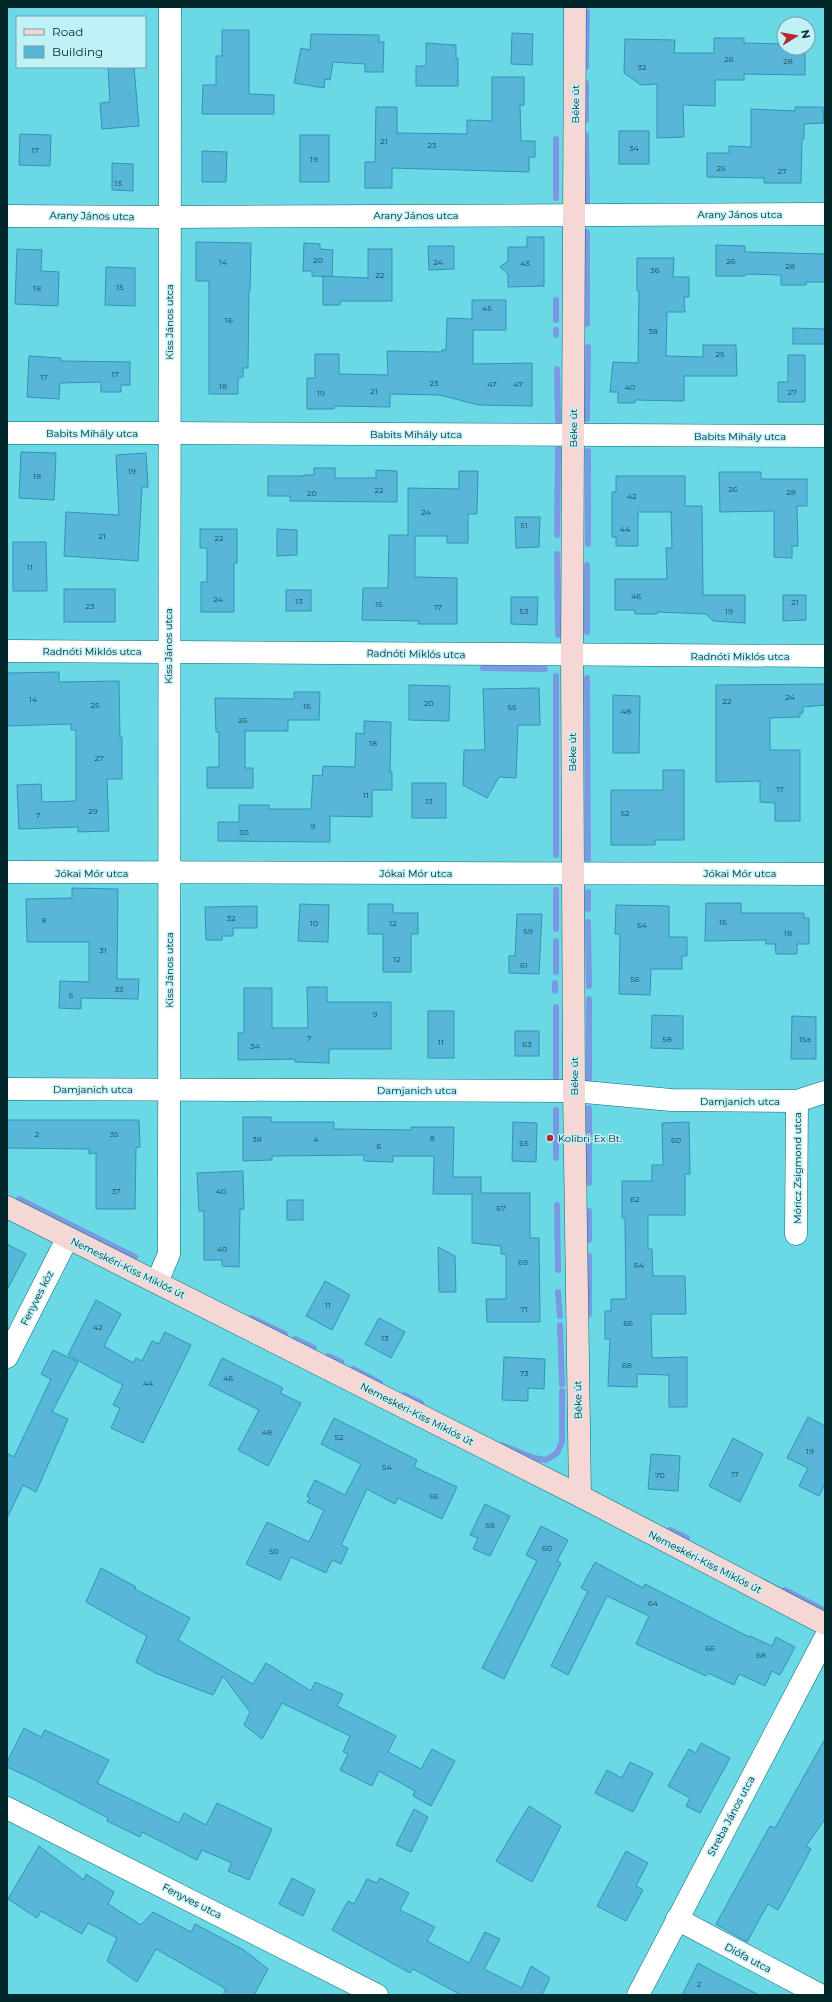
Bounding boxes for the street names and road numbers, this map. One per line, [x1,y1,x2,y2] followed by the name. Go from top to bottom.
[569,85,582,123] street label: Béke út
[698,208,782,221] street label: Arany János utca
[49,209,135,223] street label: Arany János utca
[374,209,458,222] street label: Arany János utca
[163,284,176,360] street label: Kiss János utca
[567,409,580,447] street label: Béke út
[46,427,138,440] street label: Babits Mihály utca
[370,428,462,441] street label: Babits Mihály utca
[694,430,786,443] street label: Babits Mihály utca
[162,608,175,684] street label: Kiss János utca
[42,645,142,658] street label: Radnóti Miklós utca
[366,647,466,661] street label: Radnóti Miklós utca
[690,650,790,663] street label: Radnóti Miklós utca
[566,733,579,771] street label: Béke út
[55,867,128,880] street label: Jókai Mór utca
[379,867,452,880] street label: Jókai Mór utca
[703,867,776,880] street label: Jókai Mór utca
[163,932,176,1008] street label: Kiss János utca
[568,1057,581,1095] street label: Béke út
[53,1083,133,1096] street label: Damjanich utca
[377,1084,457,1097] street label: Damjanich utca
[700,1095,780,1108] street label: Damjanich utca
[791,1112,804,1224] street label: Móricz Zsigmond utca
[69,1235,187,1301] street label: Nemeskéri-Kiss Miklós út
[18,1268,56,1328] street label: Fenyves köz
[358,1380,476,1448] street label: Nemeskéri-Kiss Miklós út
[571,1380,585,1420] street label: Béke út
[646,1528,764,1596] street label: Nemeskéri-Kiss Miklós út
[704,1774,758,1858] street label: Streba János utca
[160,1880,224,1922] street label: Fenyves utca
[722,1940,774,1976] street label: Diófa utca

